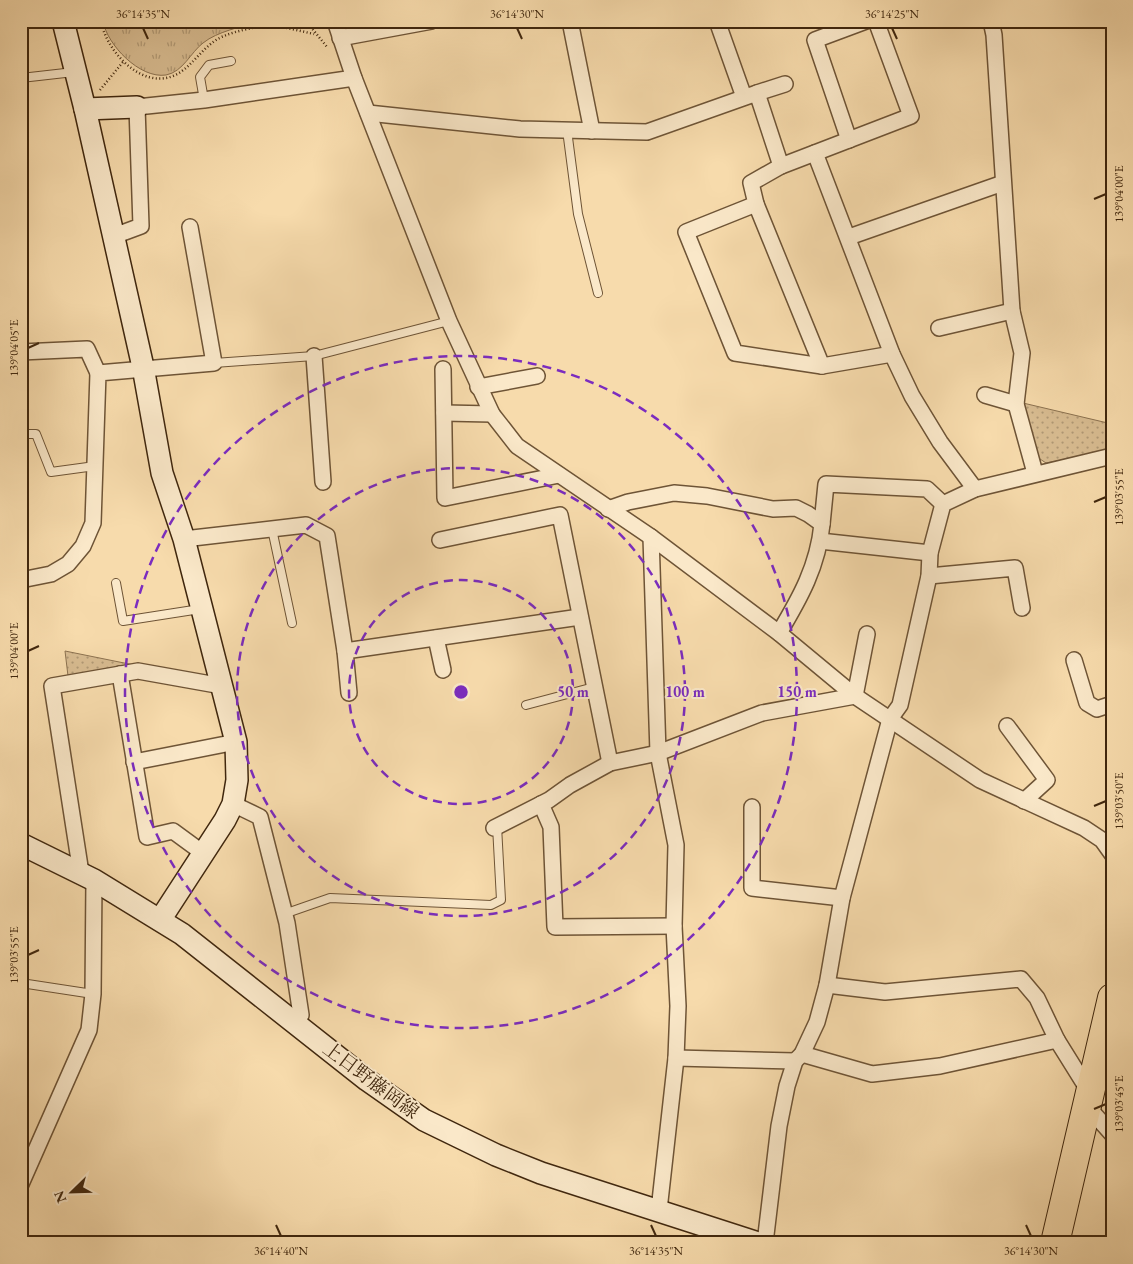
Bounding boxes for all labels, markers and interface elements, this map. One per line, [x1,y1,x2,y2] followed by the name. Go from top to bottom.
[116,6,170,22] text: 36°14'35"N
[490,6,544,22] text: 36°14'30"N
[865,6,919,22] text: 36°14'25"N
[1111,165,1127,222] text: 139°04'00"E
[6,319,22,376] text: 139°04'05"E
[1111,468,1127,525] text: 139°03'55"E
[6,622,22,679] text: 139°04'00"E
[557,682,589,701] text: 50 m
[665,682,705,701] text: 100 m
[777,682,817,701] text: 150 m
[452,683,470,701] centre of rings
[1111,772,1127,829] text: 139°03'50"E
[6,926,22,983] text: 139°03'55"E
[318,1036,424,1124] street label: 上日野藤岡線
[1111,1075,1127,1132] text: 139°03'45"E
[48,1166,98,1216] north arrow
[49,1188,71,1206] text: N
[254,1243,308,1259] text: 36°14'40"N
[629,1243,683,1259] text: 36°14'35"N
[1004,1243,1058,1259] text: 36°14'30"N

